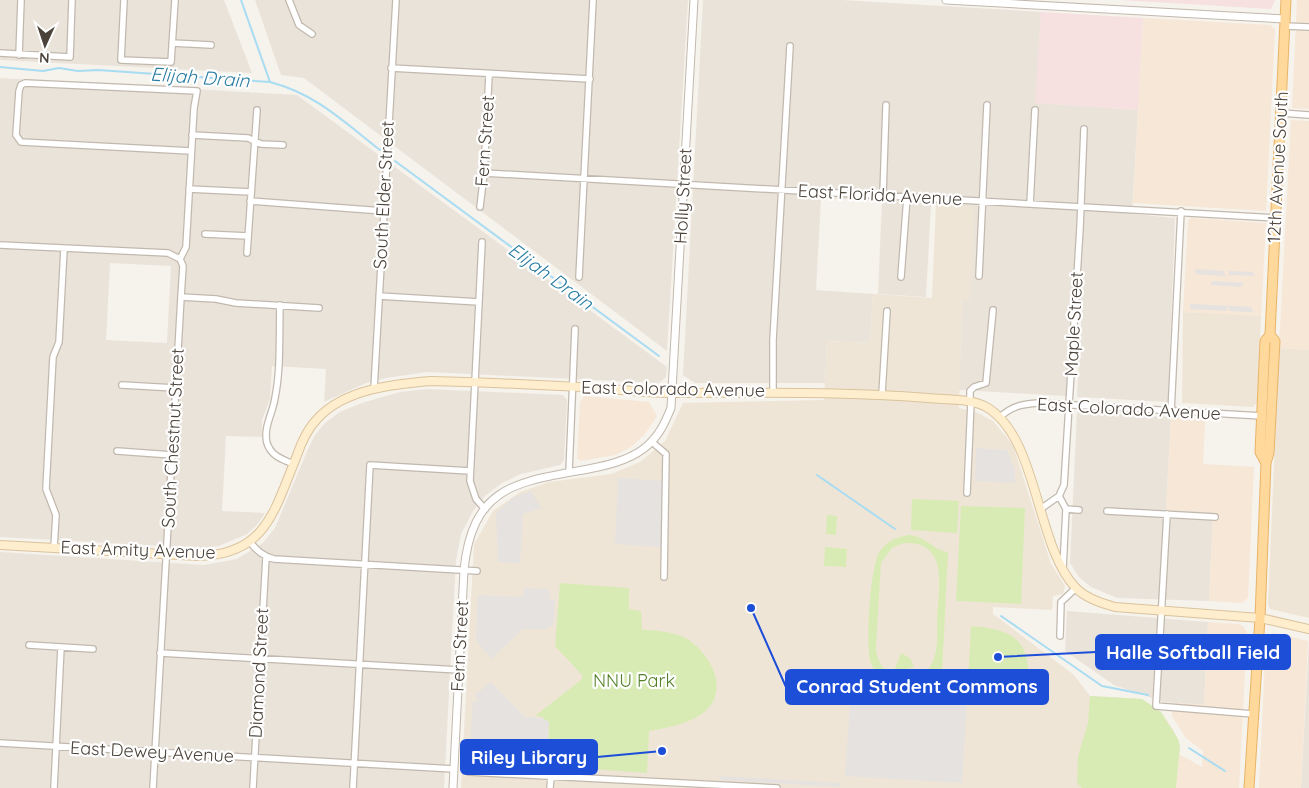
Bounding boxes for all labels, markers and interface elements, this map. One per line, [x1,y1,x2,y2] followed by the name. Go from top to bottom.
[20,20,70,70] north arrow
[39,49,50,67] text: N
[150,62,251,92] water label: Elijah Drain
[1262,91,1293,243] street label: 12th Avenue South
[470,95,499,187] street label: Fern Street
[368,120,399,270] street label: South Elder Street
[668,147,697,245] street label: Holly Street
[797,179,963,210] street label: East Florida Avenue
[504,237,599,315] water label: Elijah Drain
[1059,271,1088,377] street label: Maple Street
[156,347,189,528] street label: South Chestnut Street
[581,375,765,402] street label: East Colorado Avenue
[1037,392,1221,425] street label: East Colorado Avenue
[60,535,216,564] street label: East Amity Avenue
[446,600,473,692] street label: Fern Street
[244,607,273,739] street label: Diamond Street
[1096,635,1290,669] callout: Halle Softball Field
[1106,640,1280,664] text: Halle Softball Field
[593,669,675,692] park label: NNU Park
[786,670,1048,704] callout: Conrad Student Commons
[796,674,1038,698] text: Conrad Student Commons
[69,736,235,767] street label: East Dewey Avenue
[461,740,597,774] callout: Riley Library
[471,745,587,769] text: Riley Library

